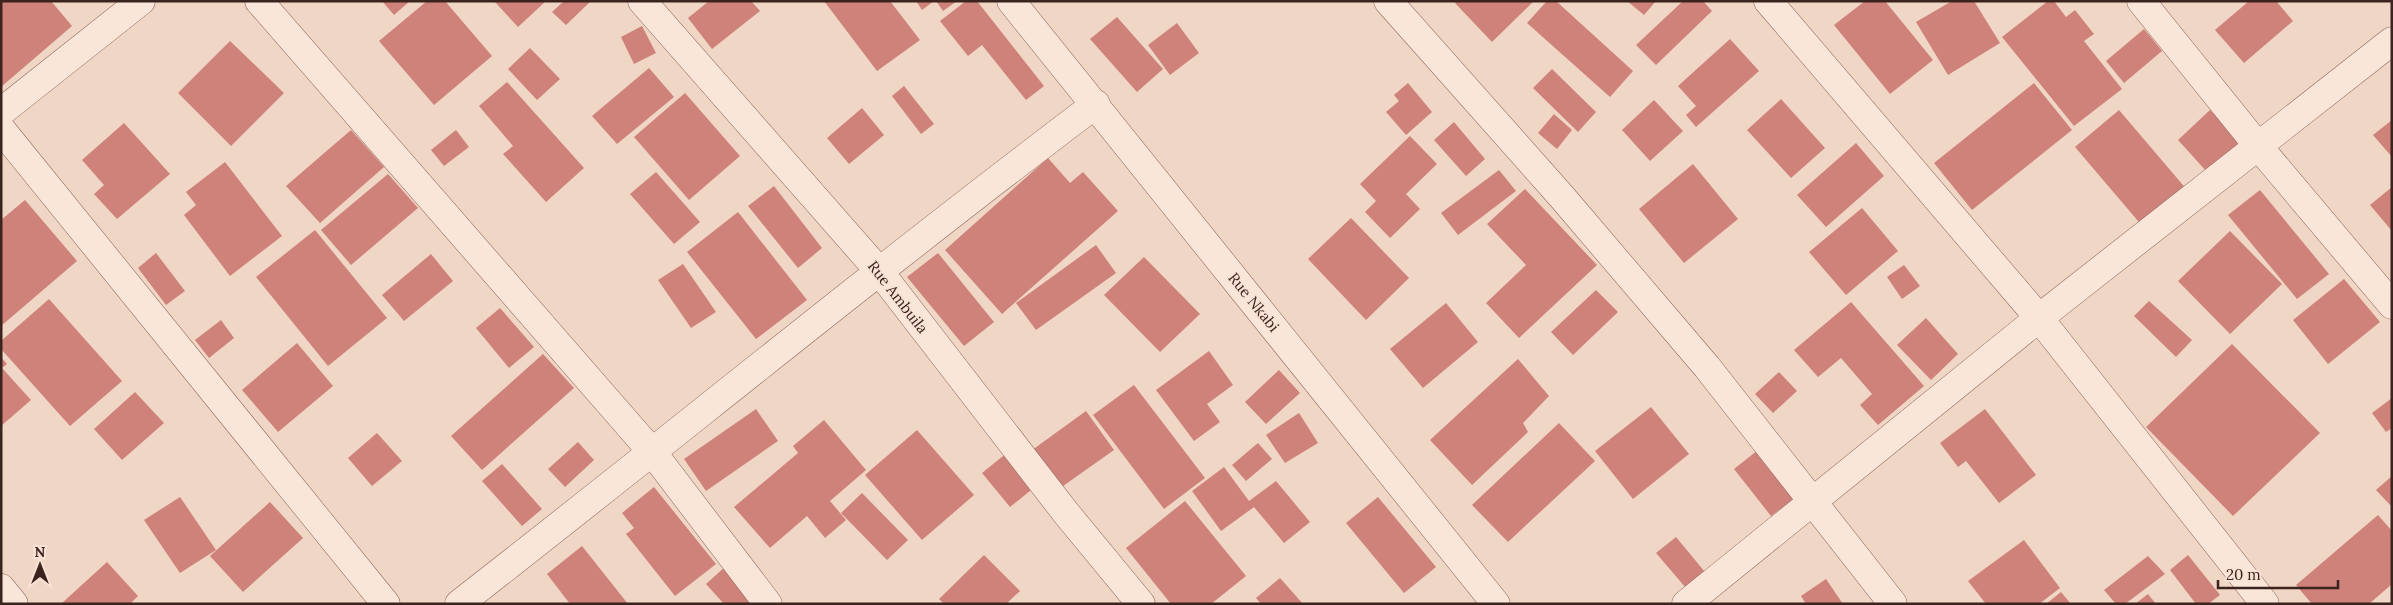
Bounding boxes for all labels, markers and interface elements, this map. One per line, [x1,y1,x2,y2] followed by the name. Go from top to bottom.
[864,257,932,337] street label: Rue Ambuila
[1224,269,1284,335] street label: Rue Nkabi
[15,540,65,590] north arrow
[35,543,46,561] text: N
[2218,558,2338,590] scale bar
[2226,565,2261,584] text: 20 m

